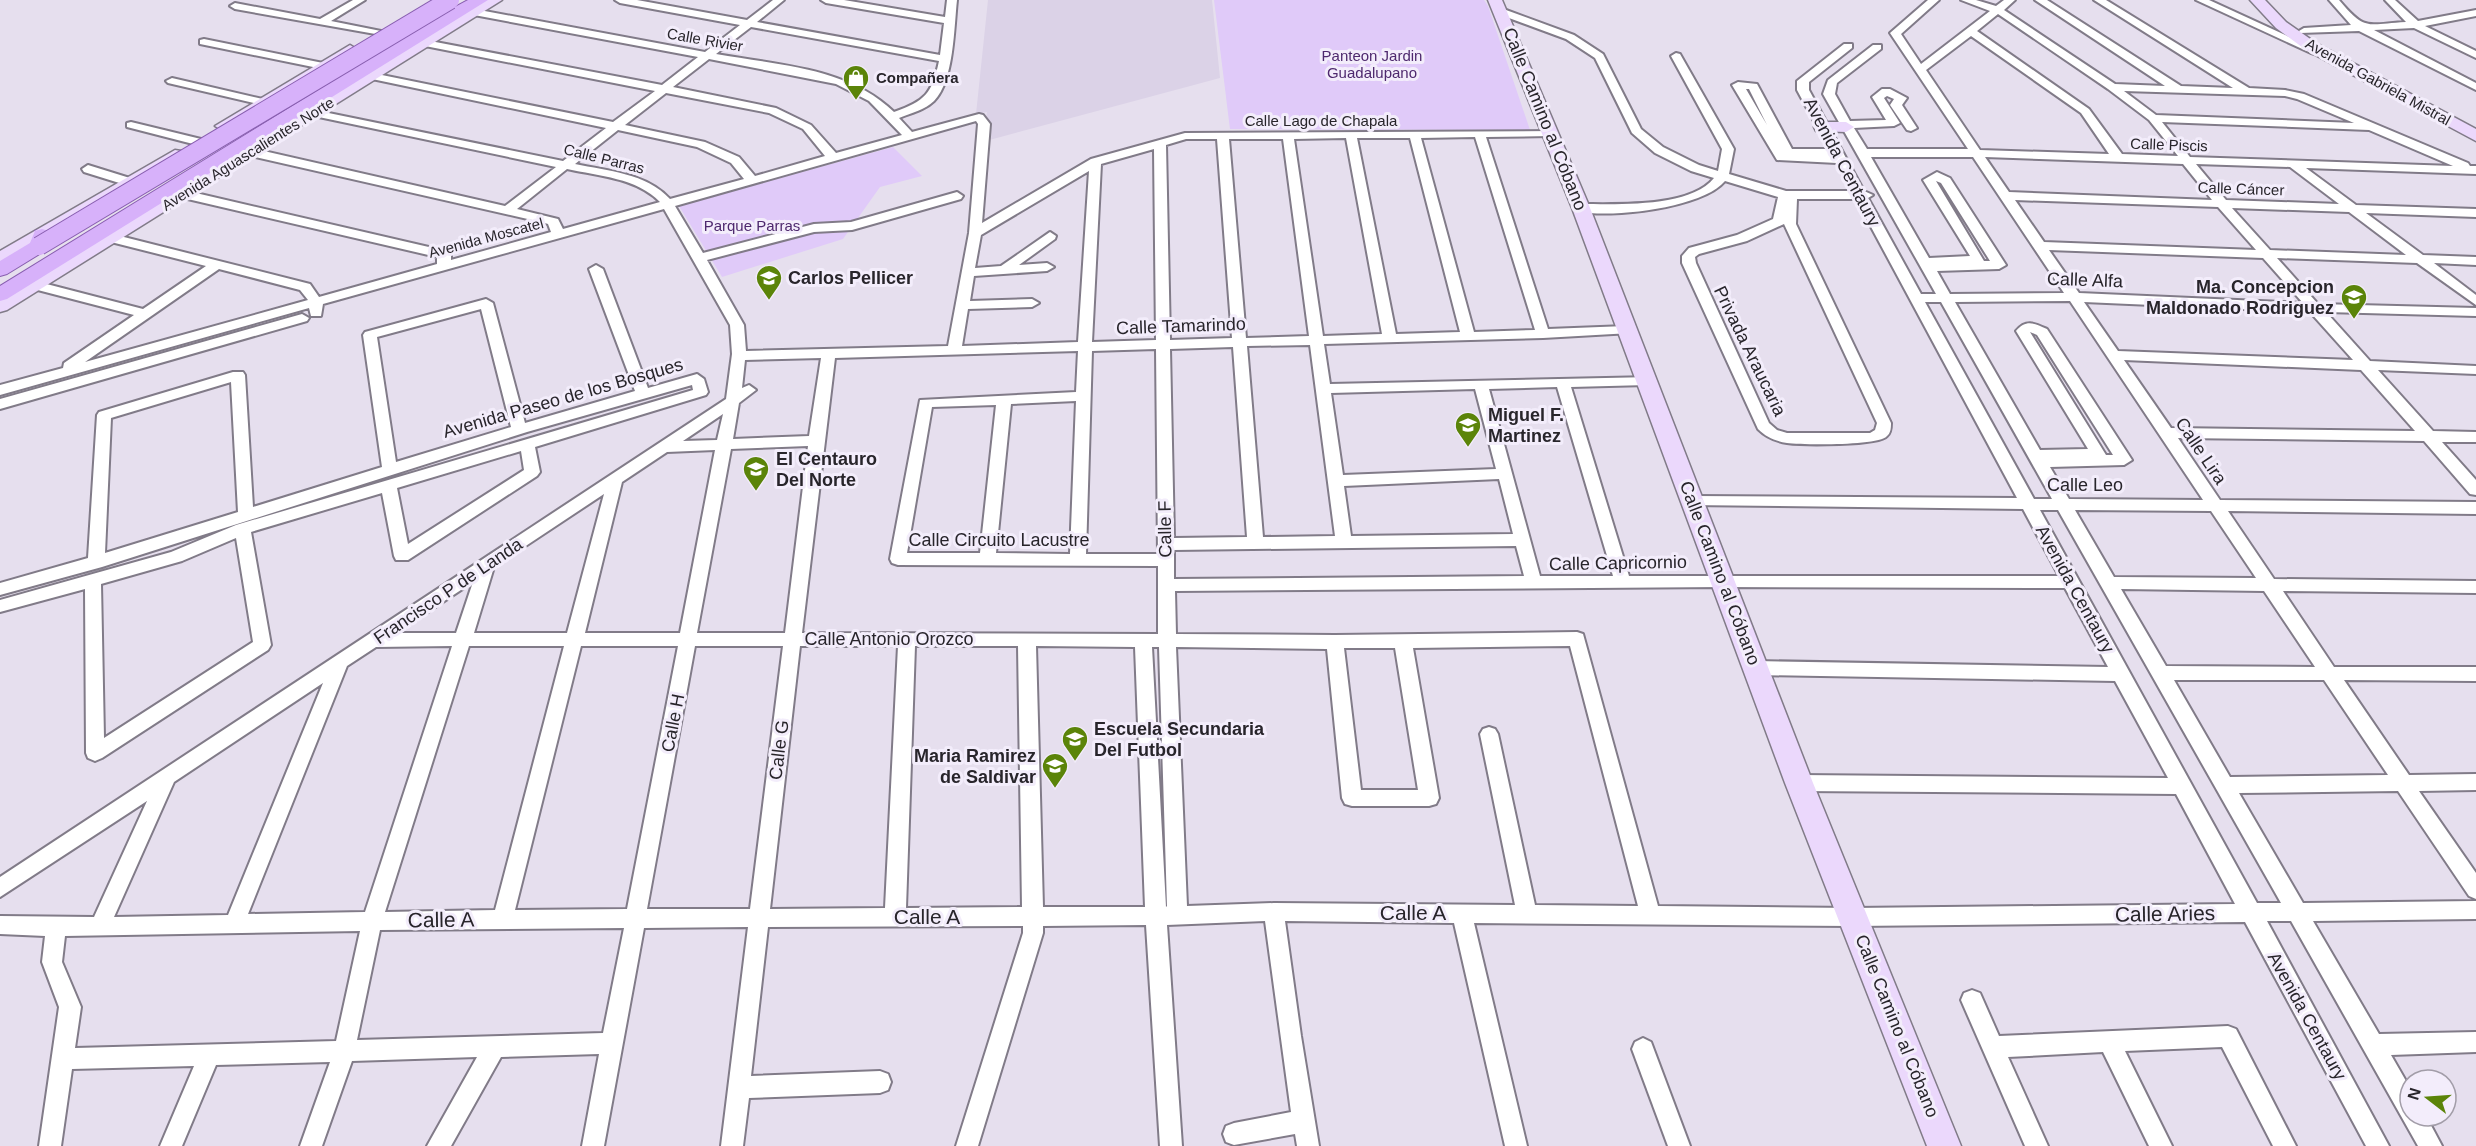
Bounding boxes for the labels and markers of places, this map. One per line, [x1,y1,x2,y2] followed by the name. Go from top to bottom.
[841,63,871,101] shop icon: Compañera
[876,69,959,86] place label: Compañera
[754,263,784,301] school or university icon: Carlos Pellicer
[788,268,913,288] place label: Carlos Pellicer
[2146,277,2334,318] place label: Ma. Concepcion Maldonado Rodriguez
[2339,282,2369,320] school or university icon: Ma. Concepcion Maldonado Rodriguez
[1488,405,1564,446] place label: Miguel F. Martinez
[1453,410,1483,448] school or university icon: Miguel F. Martinez
[776,449,877,490] place label: El Centauro Del Norte
[741,454,771,492] school or university icon: El Centauro Del Norte
[1094,719,1265,760] place label: Escuela Secundaria Del Futbol
[1060,724,1090,762] school or university icon: Escuela Secundaria Del Futbol
[914,746,1036,787] place label: Maria Ramirez de Saldivar
[1040,751,1070,789] school or university icon: Maria Ramirez de Saldivar

